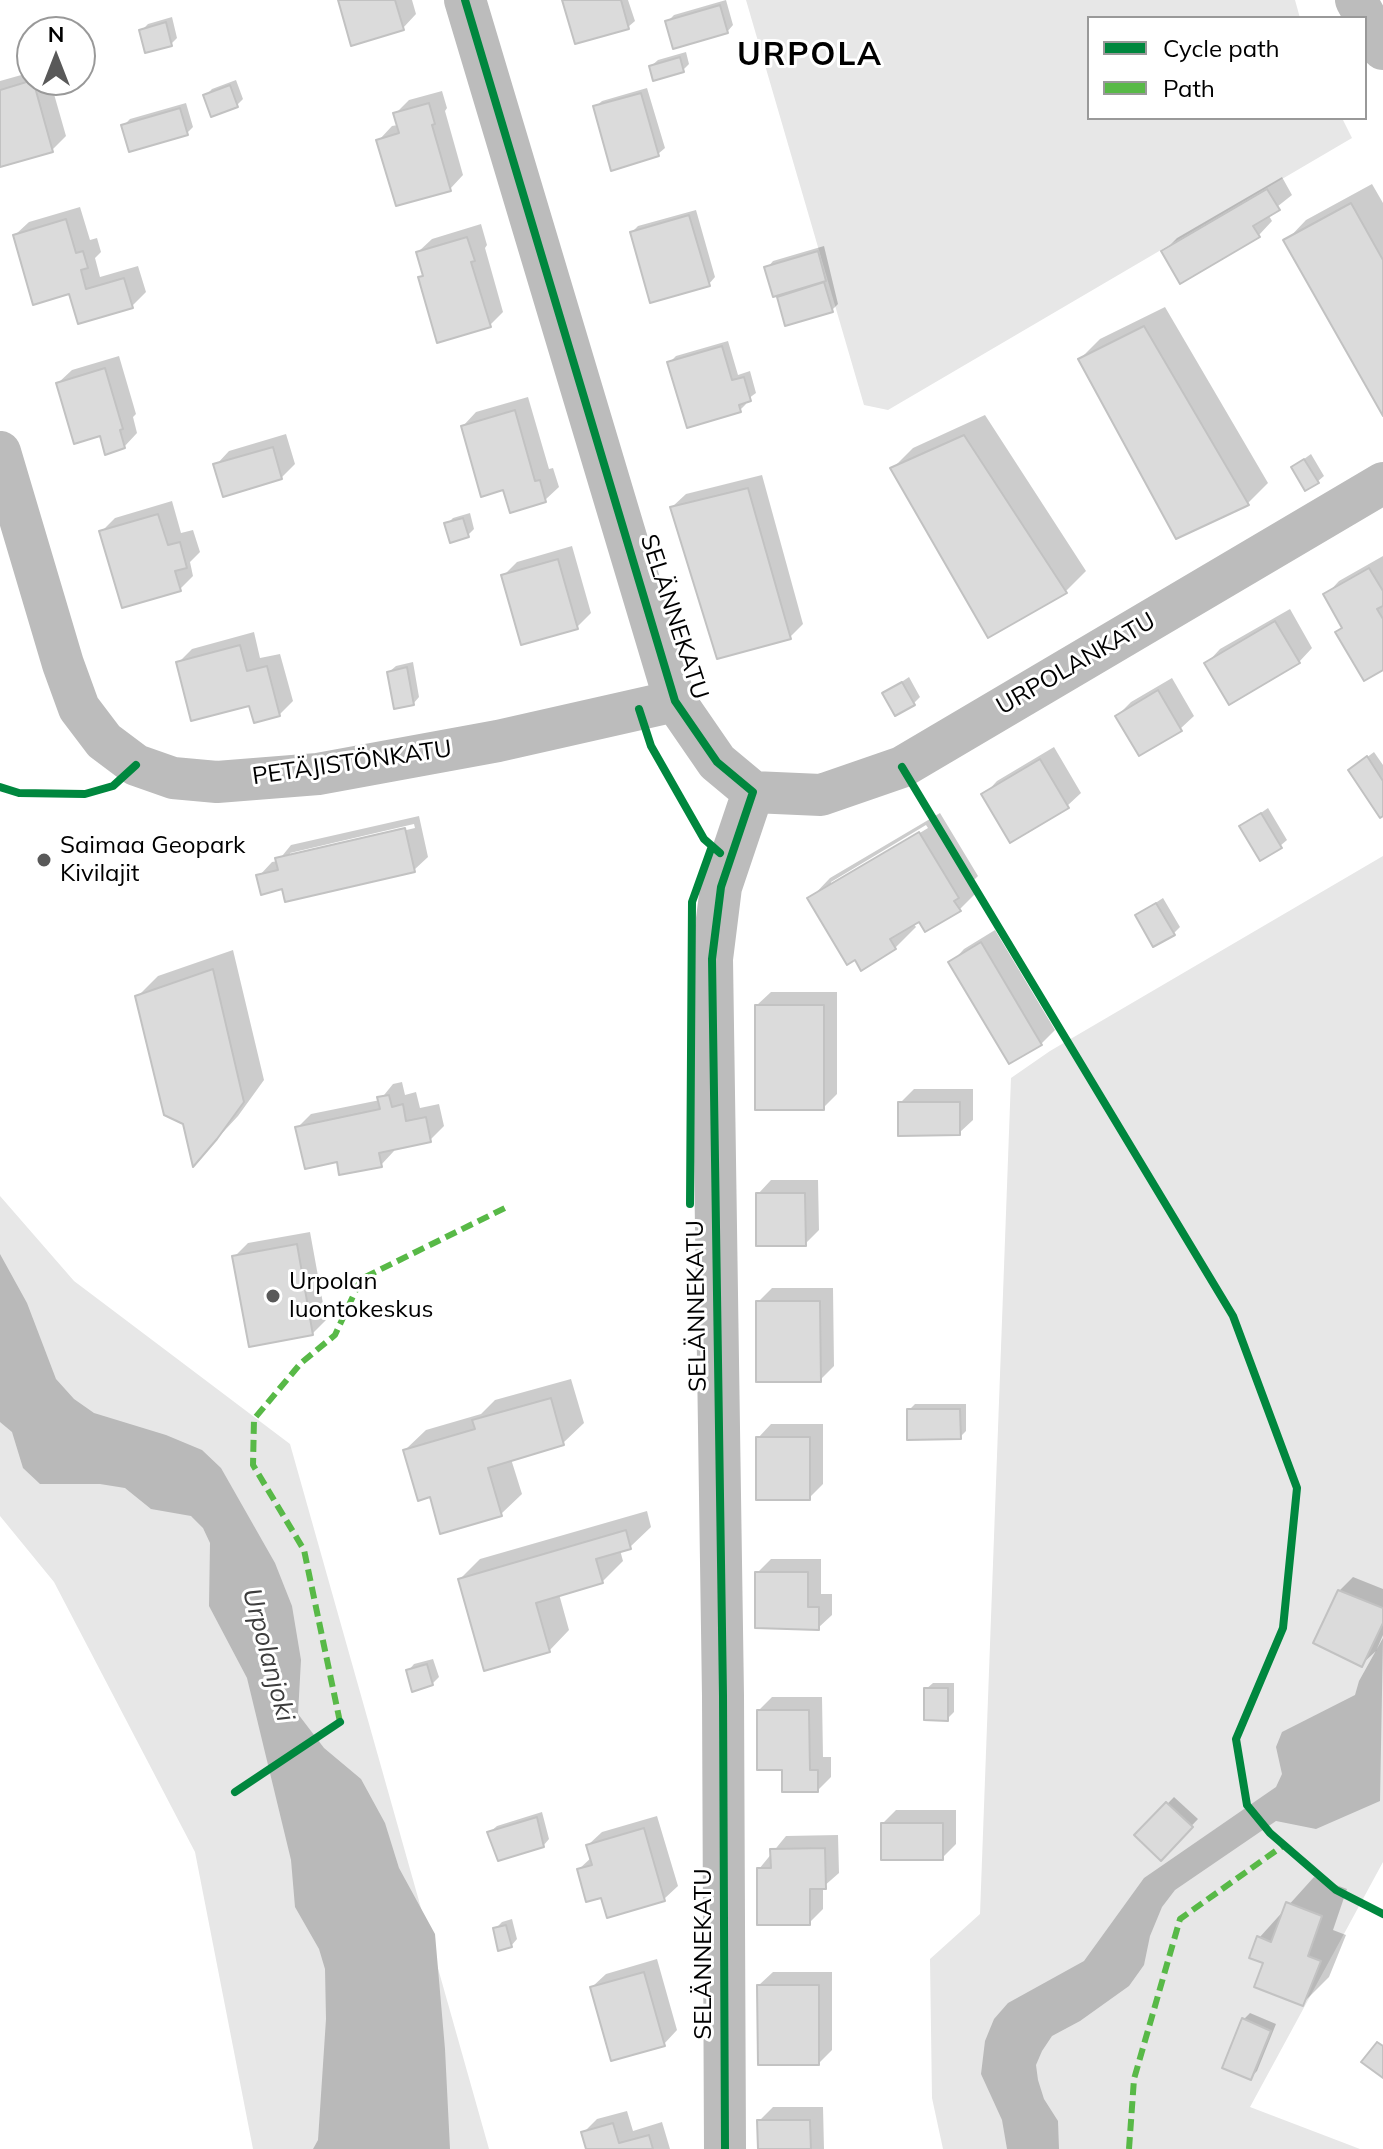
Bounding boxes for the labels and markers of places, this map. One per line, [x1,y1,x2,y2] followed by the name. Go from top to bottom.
[60,832,245,888] place label: Saimaa Geopark Kivilajit
[35,851,53,869] marker: Saimaa Geopark Kivilajit
[289,1268,433,1324] place label: Urpolan luontokeskus
[264,1287,282,1305] marker: Urpolan luontokeskus

